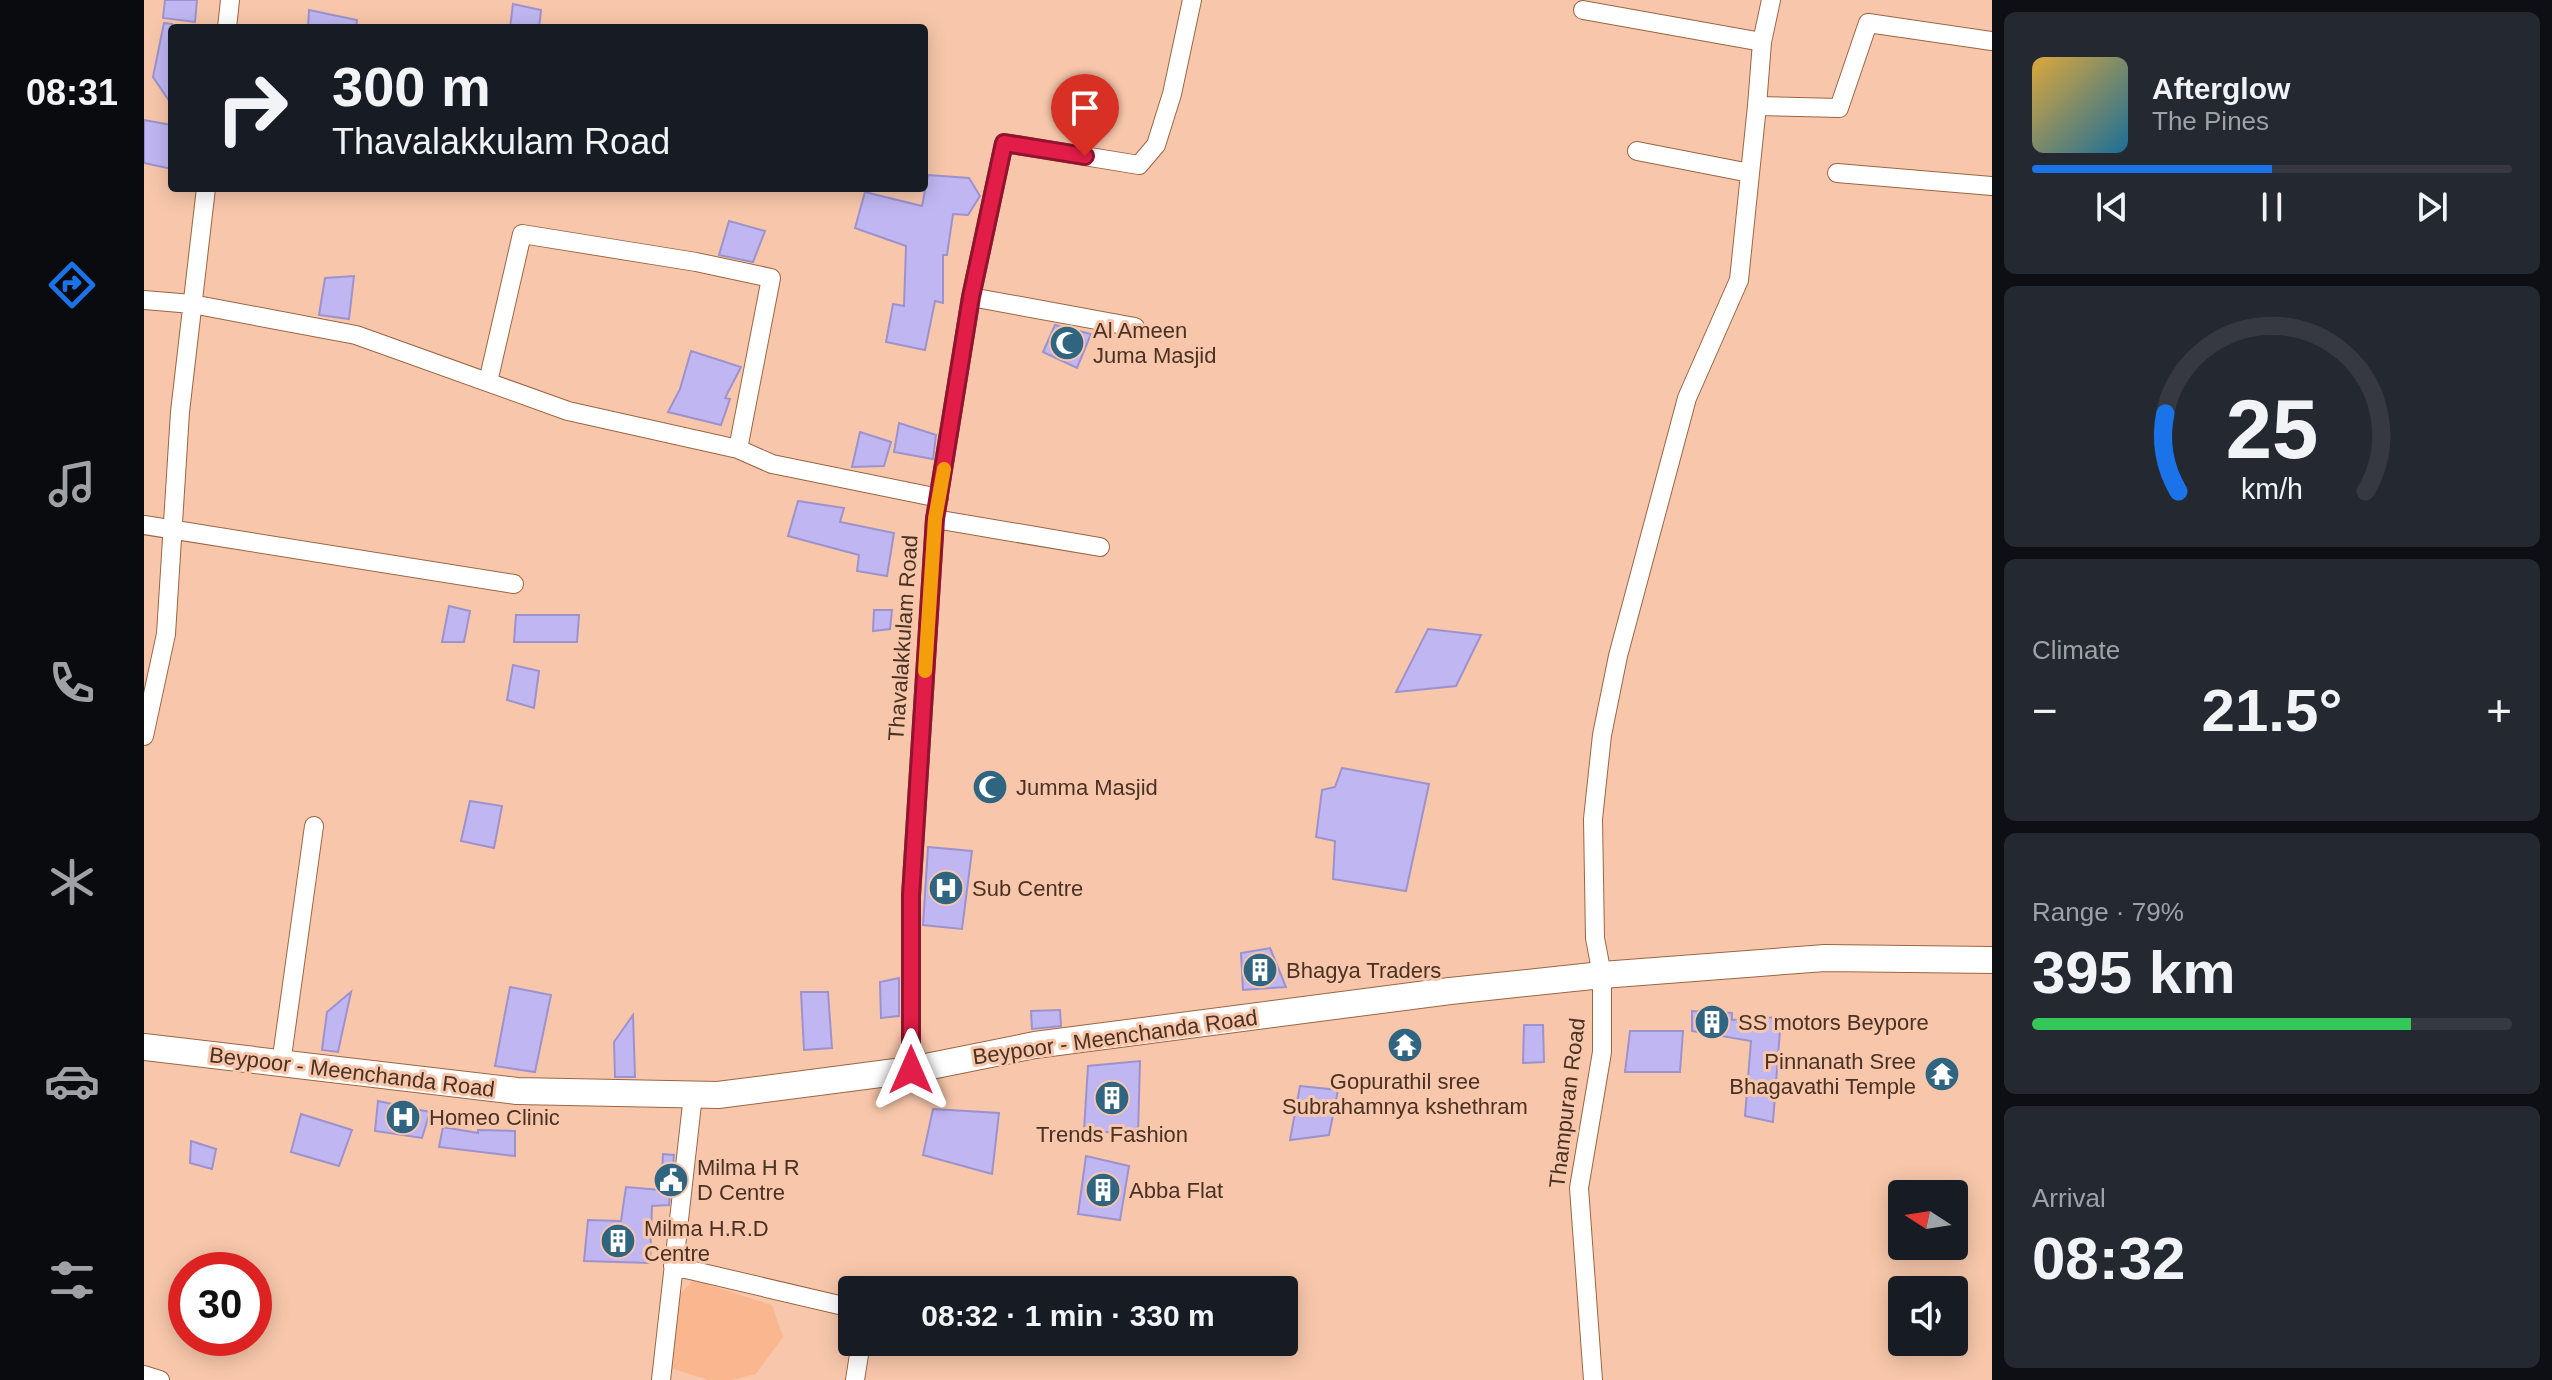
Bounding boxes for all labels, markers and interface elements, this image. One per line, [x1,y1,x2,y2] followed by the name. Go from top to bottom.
[332,55,491,118] text: 300 m
[200,56,304,160] icon: right
[26,72,118,113] text: 08:31
[2152,72,2290,105] text: Afterglow
[1051,74,1119,156] pin
[1063,86,1107,130] icon: arrive
[2152,106,2269,136] text: The Pines
[332,121,670,162] text: Thavalakkulam Road
[2090,185,2134,229] icon: previous
[2250,185,2294,229] icon: pause
[2410,185,2454,229] icon: next
[44,257,100,313] icon: directions
[1093,318,1216,368] place label: Al Ameen Juma Masjid
[1048,324,1086,362] mosque icon: Al Ameen Juma Masjid
[2226,383,2318,476] text: 25
[44,456,100,512] icon: music
[2241,474,2303,506] text: km/h
[883,534,923,742] street label: Thavalakkulam Road
[2032,635,2120,665] text: Climate
[44,655,100,711] icon: phone
[2202,677,2342,744] text: 21.5°
[2032,686,2058,735] text: −
[2486,686,2512,735] text: +
[971,768,1009,806] mosque icon: Jumma Masjid
[1016,775,1158,800] place label: Jumma Masjid
[44,854,100,910] icon: climate
[927,869,965,907] hospital icon: Sub Centre
[972,876,1083,901] place label: Sub Centre
[2032,897,2184,927] text: Range · 79%
[2032,939,2236,1006] text: 395 km
[1241,951,1279,989] building icon: Bhagya Traders
[1286,958,1441,983] place label: Bhagya Traders
[1693,1003,1731,1041] building icon: SS motors Beypore
[971,1005,1259,1069] street label: Beypoor - Meenchanda Road
[1738,1010,1929,1035] place label: SS motors Beypore
[1544,1017,1590,1189] street label: Thampuran Road
[1386,1026,1424,1064] temple icon: Gopurathil sree Subrahamnya kshethram
[869,1028,953,1112] position arrow
[208,1042,496,1102] street label: Beypoor - Meenchanda Road
[1729,1049,1916,1099] place label: Pinnanath Sree Bhagavathi Temple
[44,1053,100,1109] icon: car
[1923,1055,1961,1093] temple icon: Pinnanath Sree Bhagavathi Temple
[1282,1069,1528,1119] place label: Gopurathil sree Subrahamnya kshethram
[1093,1079,1131,1117] building icon: Trends Fashion
[384,1098,422,1136] hospital icon: Homeo Clinic
[429,1105,560,1130] place label: Homeo Clinic
[1036,1122,1188,1147] place label: Trends Fashion
[697,1155,800,1205] place label: Milma H R D Centre
[652,1161,690,1199] public building icon: Milma H R D Centre
[1084,1171,1122,1209] building icon: Abba Flat
[1129,1178,1223,1203] place label: Abba Flat
[1888,1180,1968,1260] north arrow
[1888,1180,1968,1356] map controls
[2032,1183,2106,1213] text: Arrival
[644,1216,769,1266] place label: Milma H.R.D Centre
[599,1222,637,1260] building icon: Milma H.R.D Centre
[2032,1225,2185,1292] text: 08:32
[44,1252,100,1308] icon: filters
[168,1252,272,1356] speed limit sign: 30
[1888,1276,1968,1356] button: sound
[921,1299,1215,1332] text: 08:32 · 1 min · 330 m

